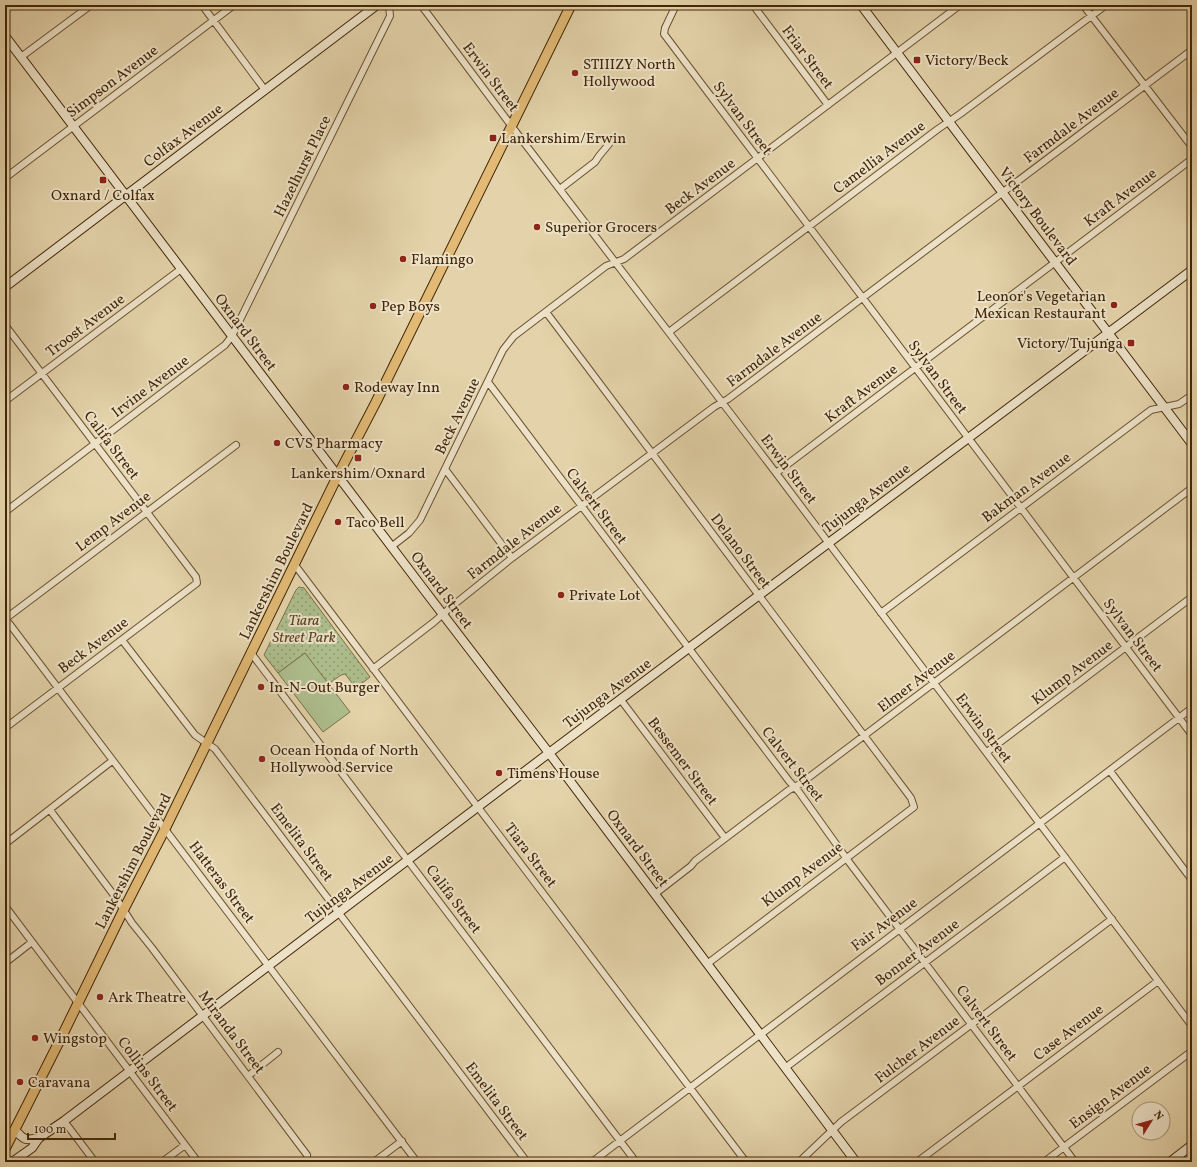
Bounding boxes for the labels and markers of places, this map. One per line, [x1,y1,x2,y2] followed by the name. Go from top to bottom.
[925,51,1009,72] place label: Victory/Beck
[583,55,676,93] place label: STIIIZY North Hollywood
[912,55,922,65] marker: Victory/Beck
[570,68,580,78] marker: STIIIZY North Hollywood
[501,129,626,150] place label: Lankershim/Erwin
[488,133,498,143] marker: Lankershim/Erwin
[98,175,108,185] marker: Oxnard / Colfax
[51,186,155,207] place label: Oxnard / Colfax
[545,218,657,239] place label: Superior Grocers
[532,222,542,232] marker: Superior Grocers
[411,250,474,271] place label: Flamingo
[398,254,408,264] marker: Flamingo
[974,287,1106,325] place label: Leonor's Vegetarian Mexican Restaurant
[381,297,440,318] place label: Pep Boys
[1109,300,1119,310] marker: Leonor's Vegetarian Mexican Restaurant
[368,301,378,311] marker: Pep Boys
[1017,334,1123,355] place label: Victory/Tujunga
[1126,338,1136,348] marker: Victory/Tujunga
[354,378,440,399] place label: Rodeway Inn
[341,382,351,392] marker: Rodeway Inn
[285,434,383,455] place label: CVS Pharmacy
[272,438,282,448] marker: CVS Pharmacy
[353,453,363,463] marker: Lankershim/Oxnard
[291,464,425,485] place label: Lankershim/Oxnard
[346,513,404,534] place label: Taco Bell
[333,517,343,527] marker: Taco Bell
[569,586,641,607] place label: Private Lot
[556,590,566,600] marker: Private Lot
[269,678,380,699] place label: In-N-Out Burger
[256,682,266,692] marker: In-N-Out Burger
[270,741,419,779] place label: Ocean Honda of North Hollywood Service
[257,754,267,764] marker: Ocean Honda of North Hollywood Service
[507,764,600,785] place label: Timens House
[494,768,504,778] marker: Timens House
[108,988,186,1009] place label: Ark Theatre
[95,992,105,1002] marker: Ark Theatre
[43,1029,107,1050] place label: Wingstop
[30,1033,40,1043] marker: Wingstop
[28,1073,90,1094] place label: Caravana
[15,1077,25,1087] marker: Caravana

